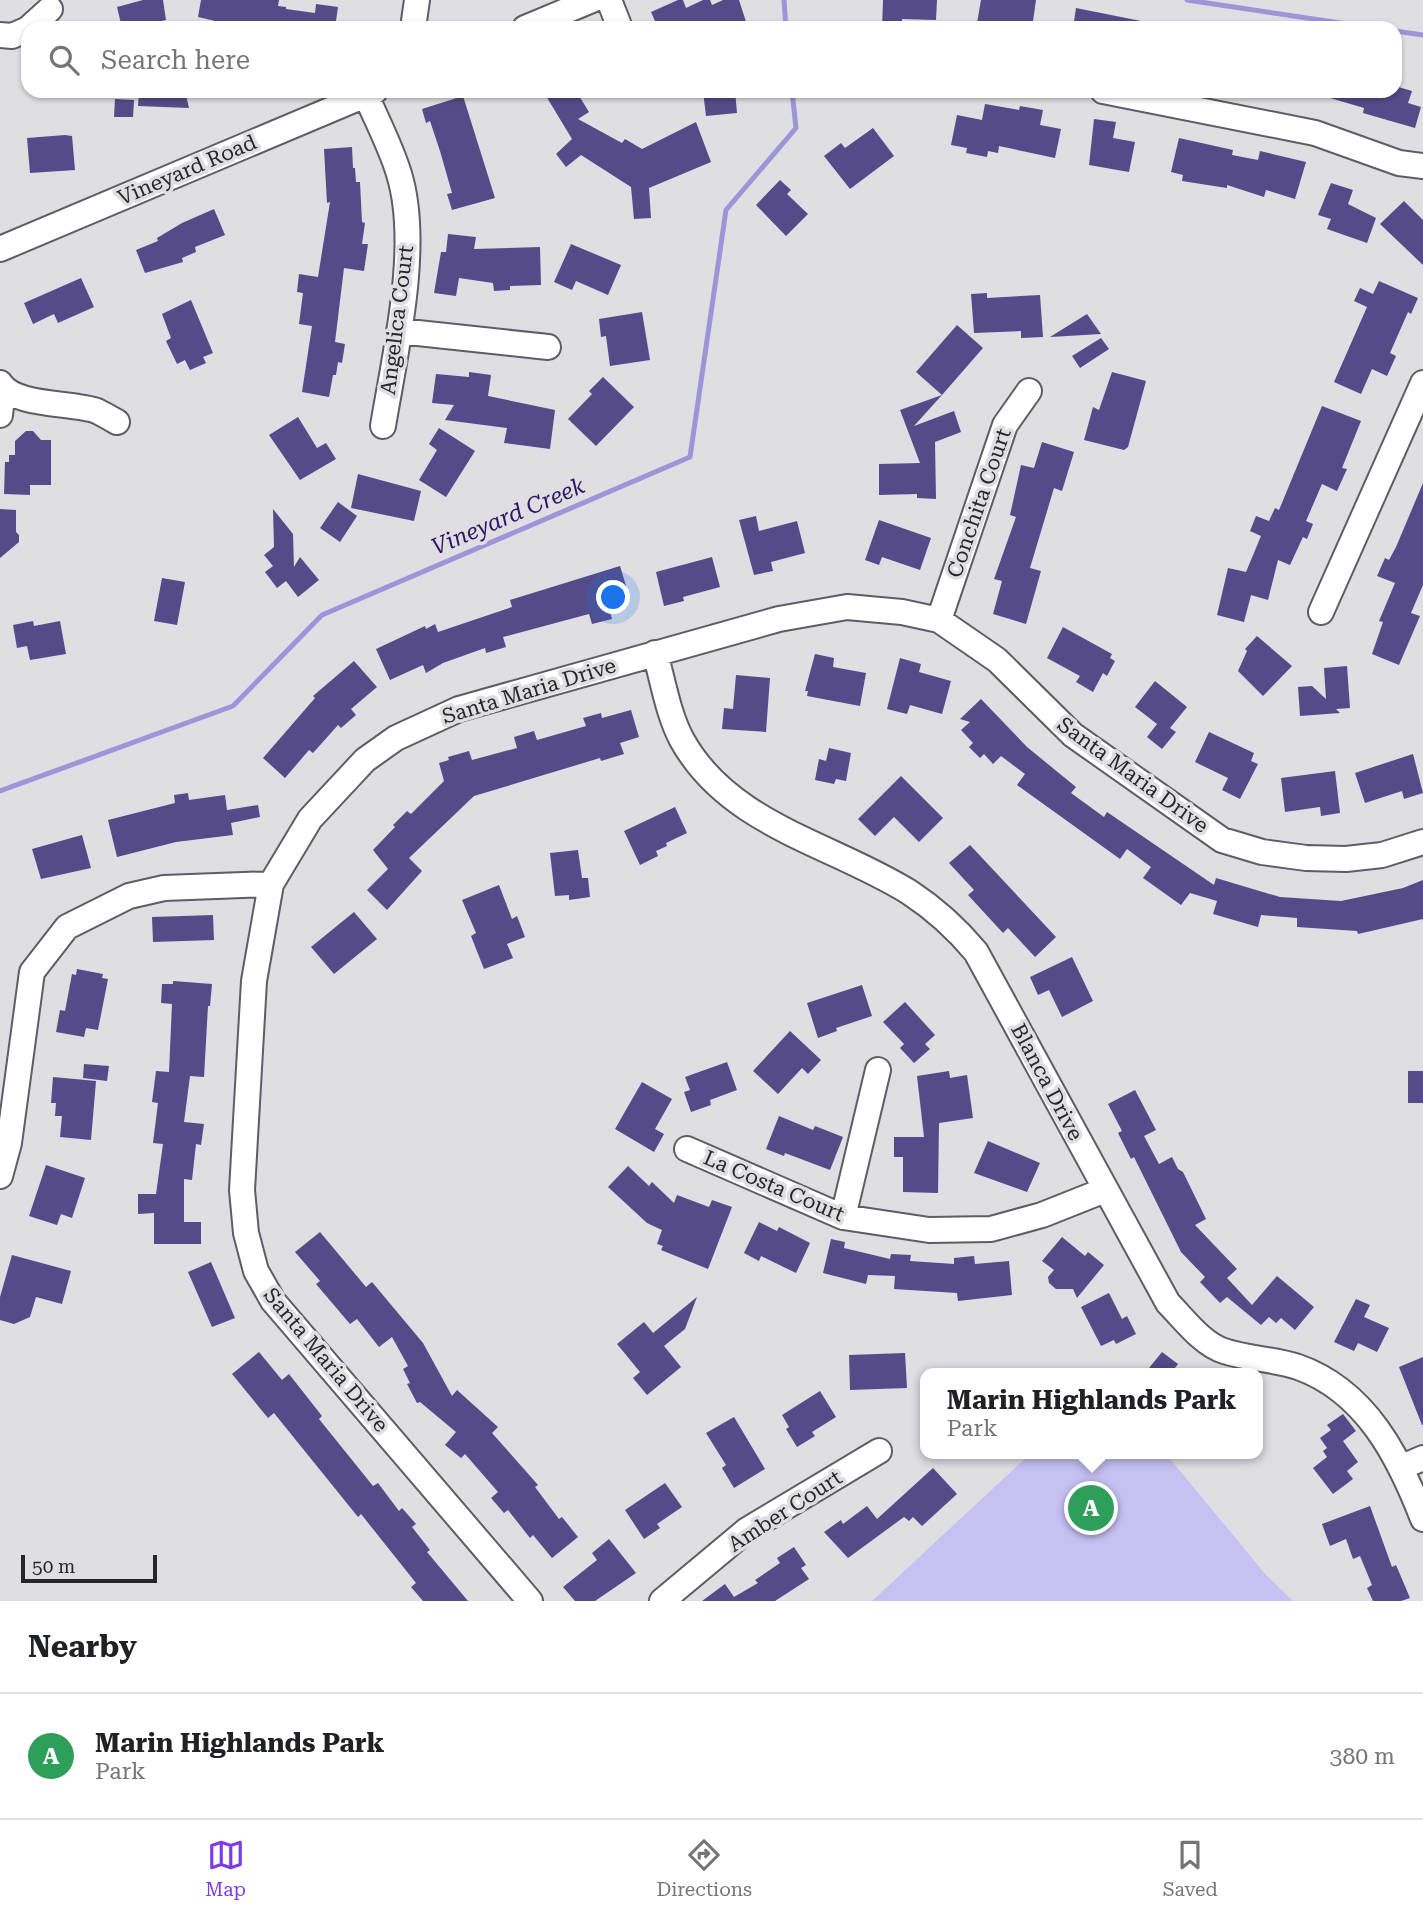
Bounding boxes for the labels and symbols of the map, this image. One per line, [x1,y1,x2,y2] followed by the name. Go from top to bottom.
[114,130,260,210] street label: Vineyard Road
[376,244,418,396] street label: Angelica Court
[942,425,1016,581] street label: Conchita Court
[428,472,589,561] water label: Vineyard Creek
[596,580,630,614] your location
[439,653,619,729] street label: Santa Maria Drive
[1053,712,1213,838] street label: Santa Maria Drive
[1006,1020,1088,1144] street label: Blanca Drive
[700,1146,848,1226] street label: La Costa Court
[259,1283,393,1437] street label: Santa Maria Drive
[724,1465,846,1557] street label: Amber Court
[1068,1482,1114,1534] pin: A
[21,1552,158,1584] scale bar

